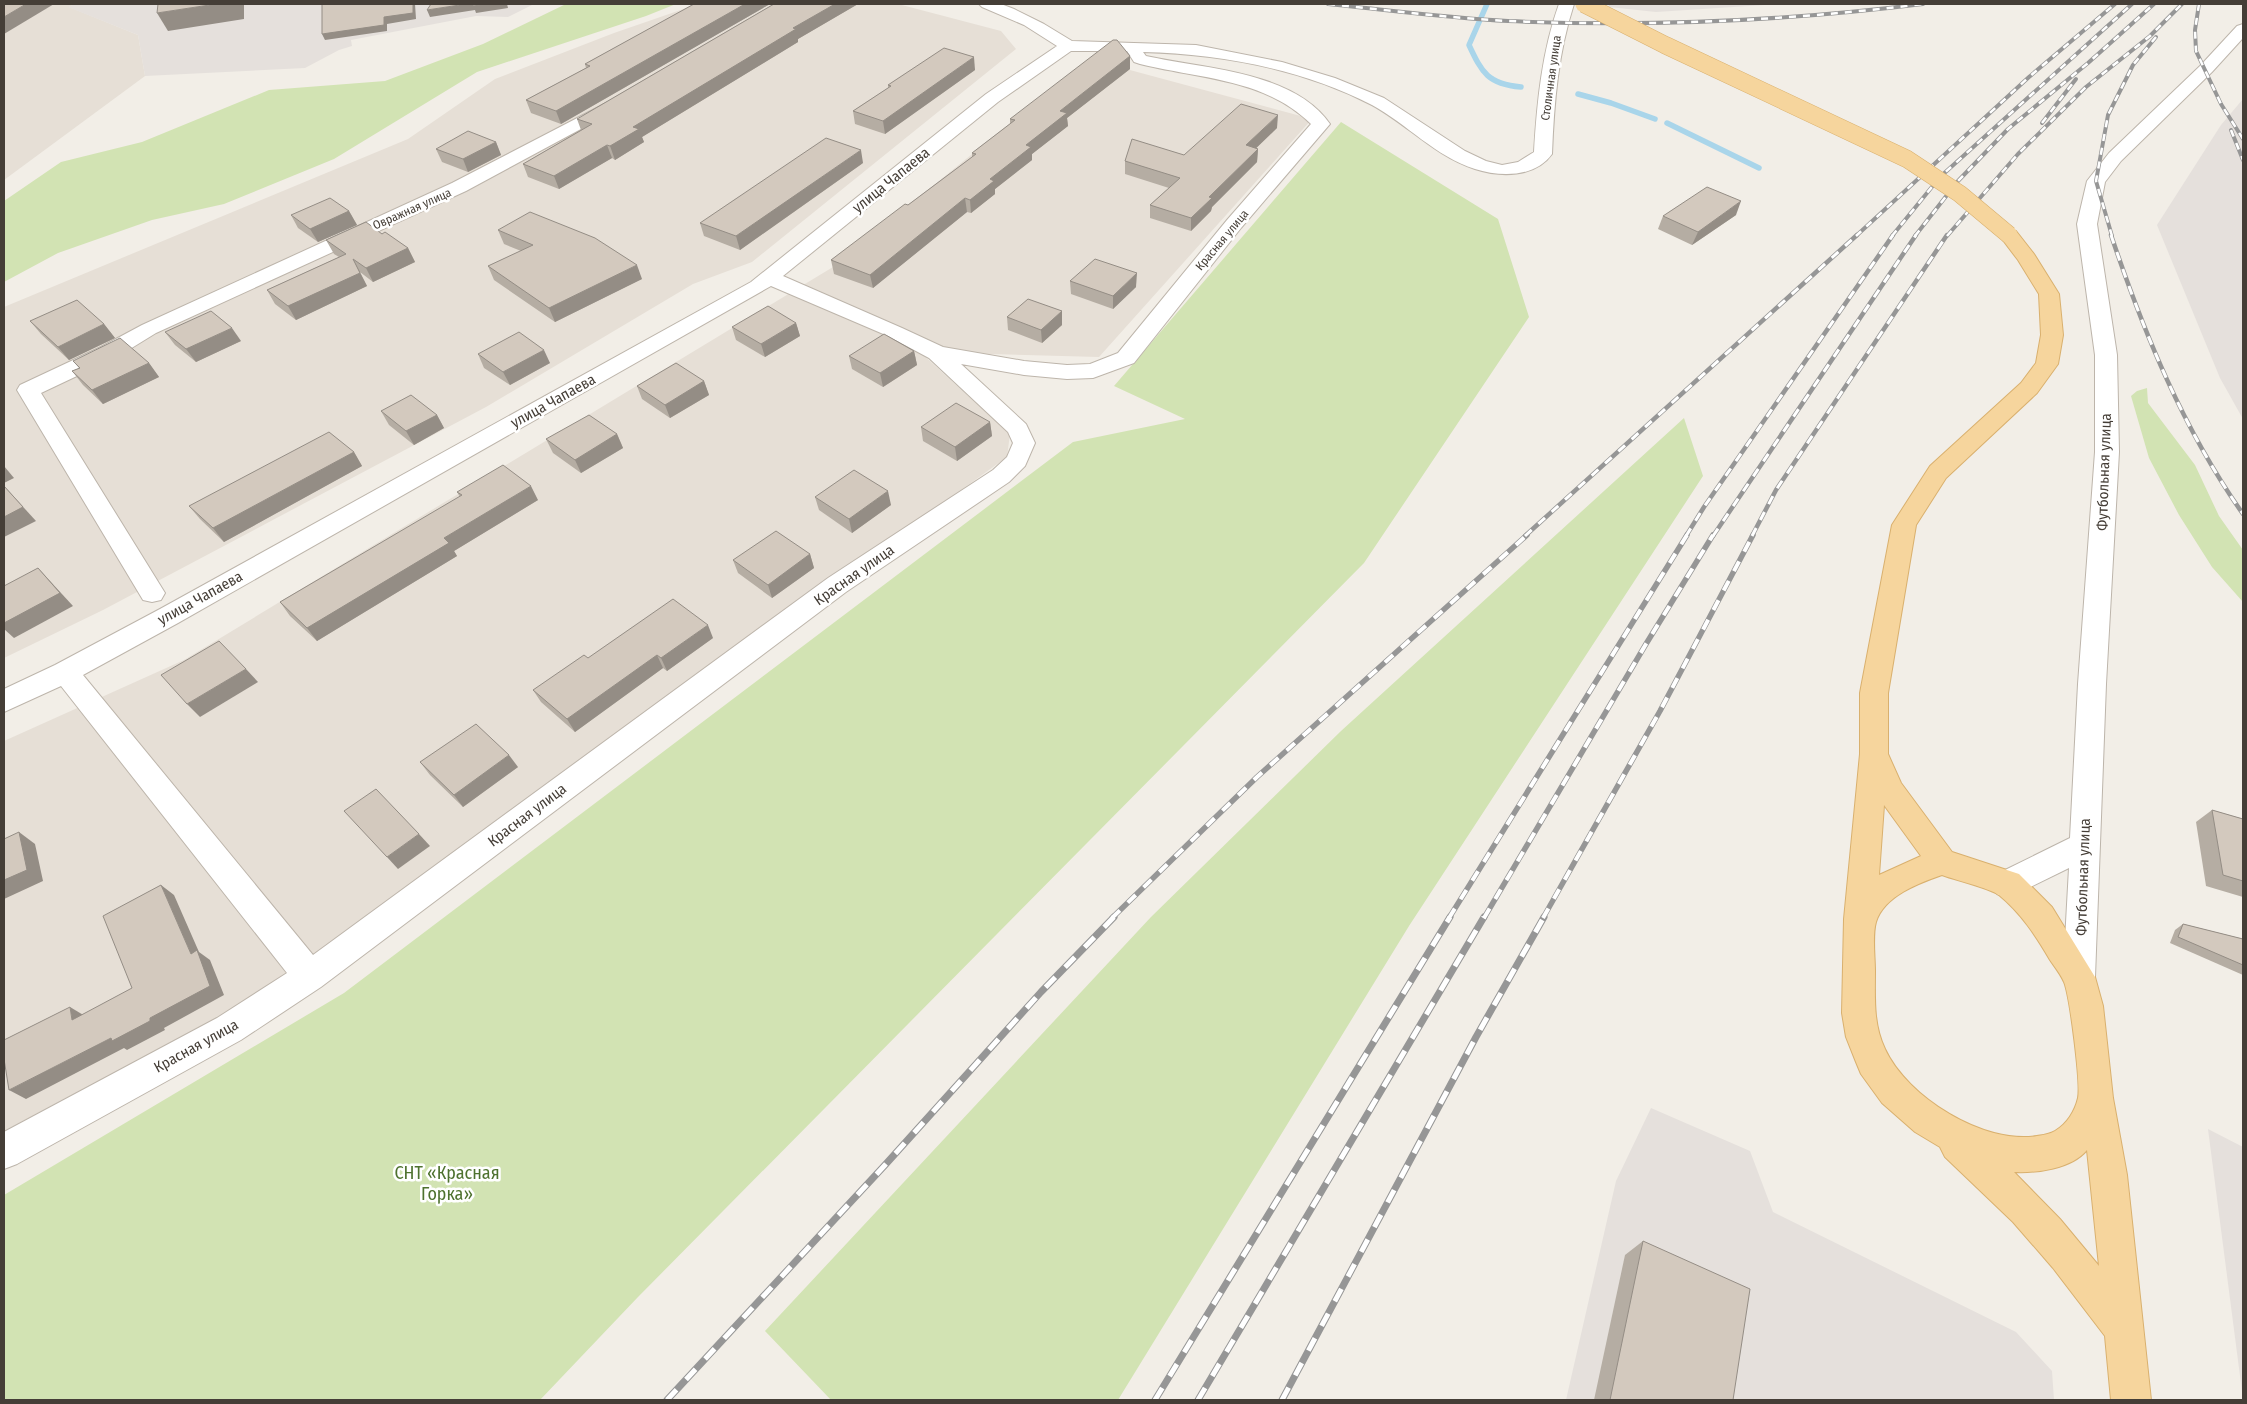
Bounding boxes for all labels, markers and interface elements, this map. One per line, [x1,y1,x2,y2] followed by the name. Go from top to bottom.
[1538,34,1564,122] street label: Столичная улица
[849,143,933,217] street label: улица Чапаева
[371,185,454,233] street label: Овражная улица
[1193,207,1251,273] street label: Красная улица
[507,370,599,432] street label: улица Чапаева
[2093,413,2115,531] street label: Футбольная улица
[811,541,897,609] street label: Красная улица
[154,567,246,629] street label: улица Чапаева
[484,780,570,850] street label: Красная улица
[2072,818,2094,936] street label: Футбольная улица
[151,1015,241,1077] street label: Красная улица
[394,1162,500,1205] park label: СНТ «Красная Горка»

